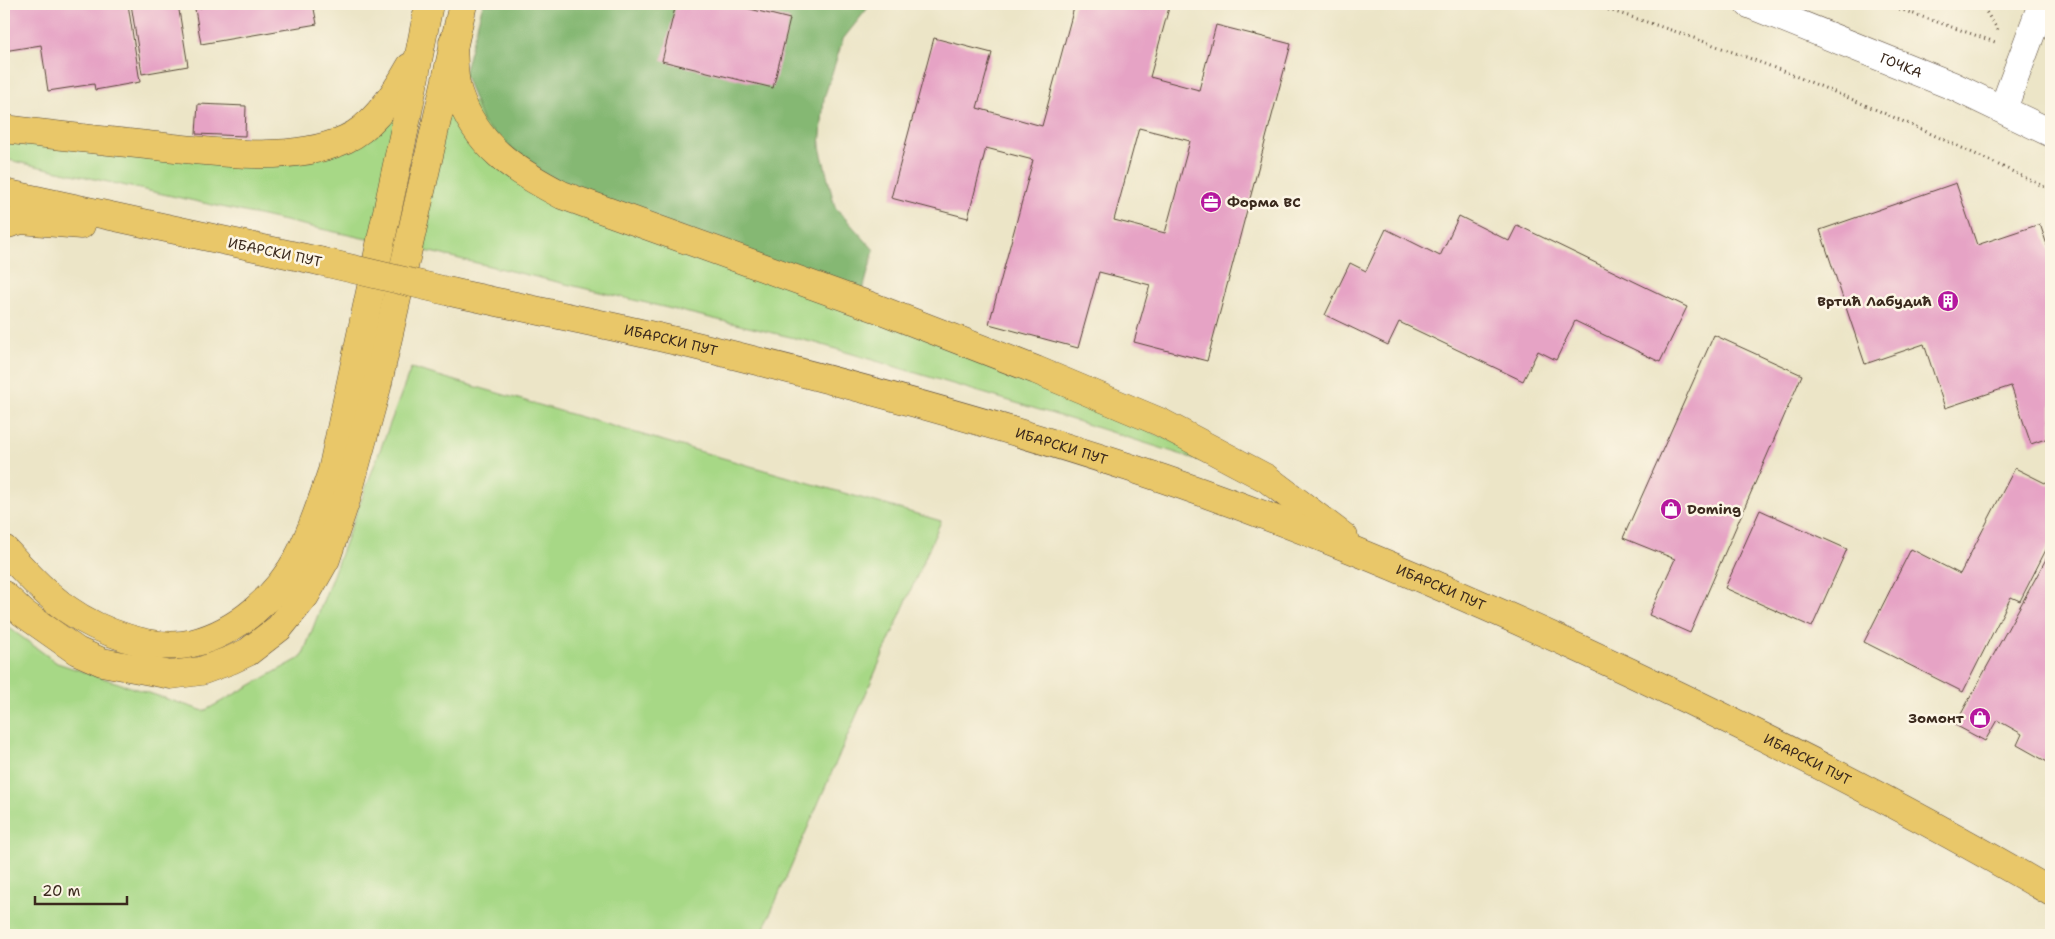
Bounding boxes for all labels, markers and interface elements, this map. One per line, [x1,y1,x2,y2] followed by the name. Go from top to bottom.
[1877,49,1925,82] street label: ГОЧКА
[1199,190,1223,214] office icon: Форма ВС
[1227,193,1301,211] place label: Форма ВС
[226,233,324,271] street label: ИБАРСКИ ПУТ
[1936,289,1960,313] building icon: Вртић Лабудић
[1817,292,1932,310] place label: Вртић Лабудић
[622,320,720,360] street label: ИБАРСКИ ПУТ
[1013,423,1110,469] street label: ИБАРСКИ ПУТ
[1659,497,1683,521] shop icon: Doming
[1687,500,1741,518] place label: Doming
[1393,560,1489,615] street label: ИБАРСКИ ПУТ
[1968,706,1992,730] shop icon: Зомонт
[1908,709,1965,727] place label: Зомонт
[1761,730,1855,789] street label: ИБАРСКИ ПУТ
[35,874,128,906] scale bar
[42,881,81,901] text: 20 m

